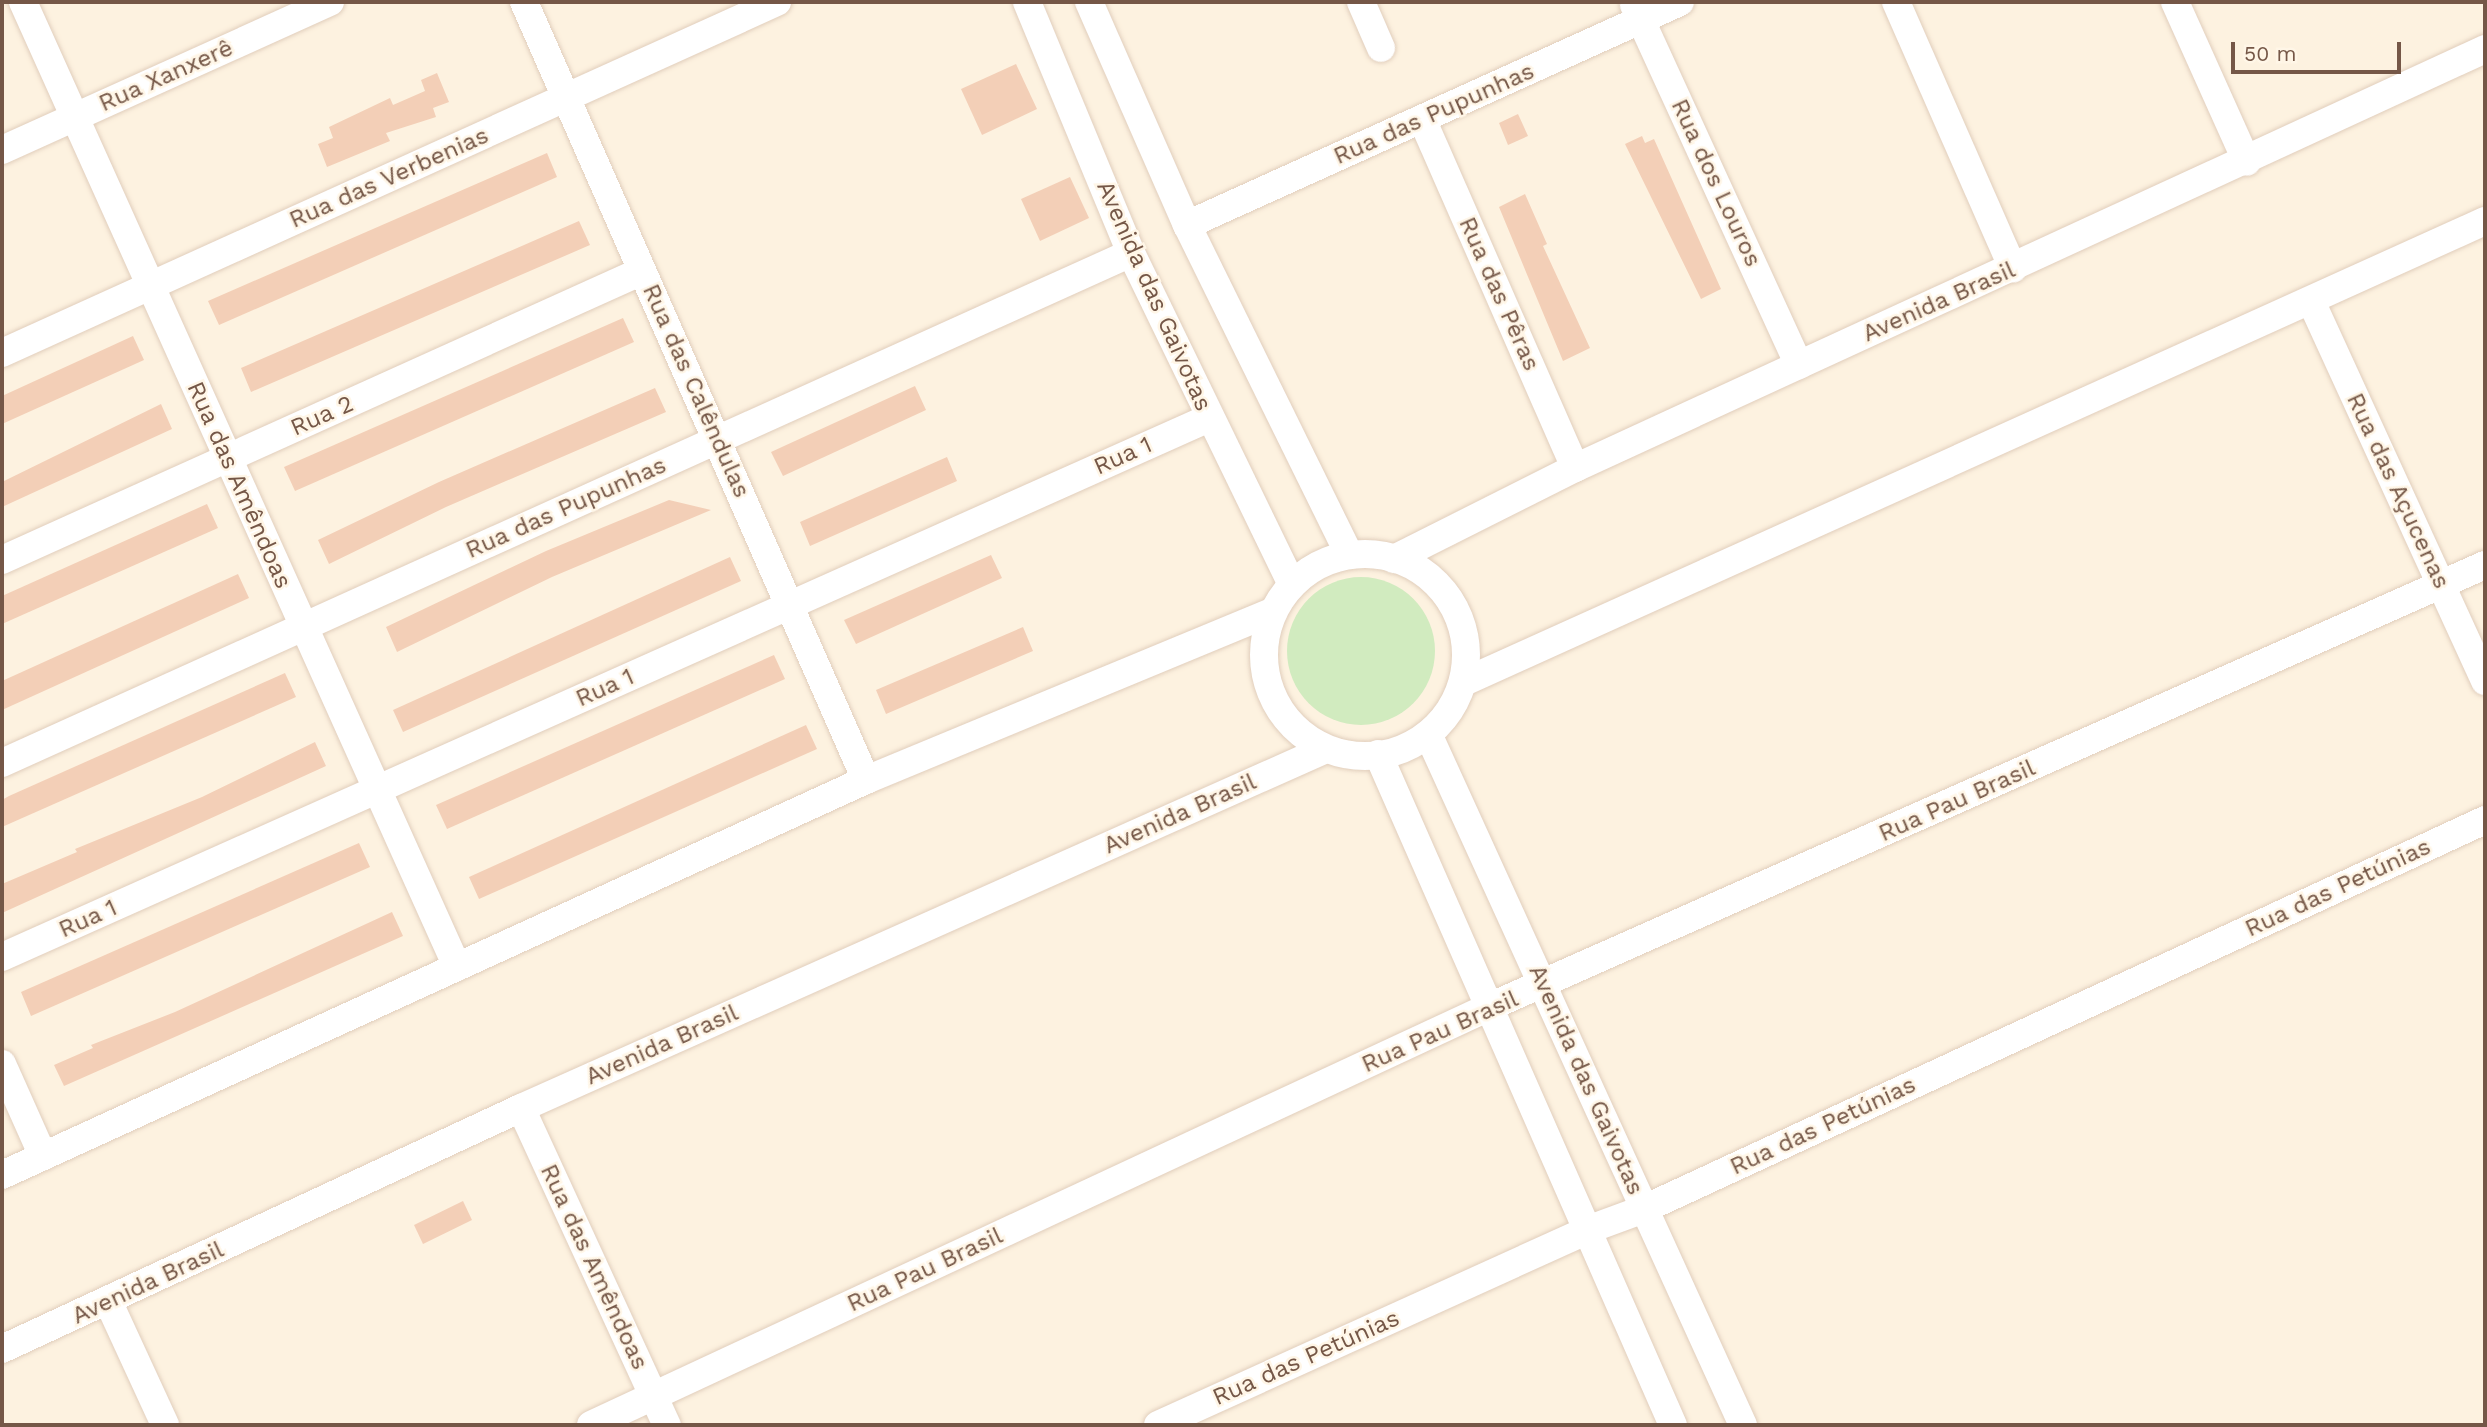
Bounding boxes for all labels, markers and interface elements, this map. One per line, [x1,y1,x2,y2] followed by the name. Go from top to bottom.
[2235,28,2405,72] scale bar
[94,33,238,119] street label: Rua Xanxerê
[2244,41,2296,66] text: 50 m
[1329,57,1539,171] street label: Rua das Pupunhas
[1664,94,1768,272] street label: Rua dos Louros
[284,121,494,235] street label: Rua das Verbenias
[1090,176,1218,416] street label: Avenida das Gaivotas
[1452,212,1546,376] street label: Rua das Pêras
[1858,255,2020,349] street label: Avenida Brasil
[636,280,756,502] street label: Rua das Calêndulas
[180,376,298,594] street label: Rua das Amêndoas
[2340,388,2456,594] street label: Rua das Açucenas
[286,389,358,443] street label: Rua 2
[1089,430,1157,482] street label: Rua 1
[461,451,671,565] street label: Rua das Pupunhas
[571,662,639,714] street label: Rua 1
[1874,754,2040,848] street label: Rua Pau Brasil
[1099,767,1261,861] street label: Avenida Brasil
[2240,832,2436,944] street label: Rua das Petúnias
[54,893,122,945] street label: Rua 1
[1522,960,1650,1200] street label: Avenida das Gaivotas
[1357,985,1523,1079] street label: Rua Pau Brasil
[581,998,743,1092] street label: Avenida Brasil
[1725,1070,1921,1182] street label: Rua das Petúnias
[533,1159,655,1375] street label: Rua das Amêndoas
[843,1221,1007,1319] street label: Rua Pau Brasil
[67,1235,229,1331] street label: Avenida Brasil
[1208,1304,1404,1412] street label: Rua das Petúnias

